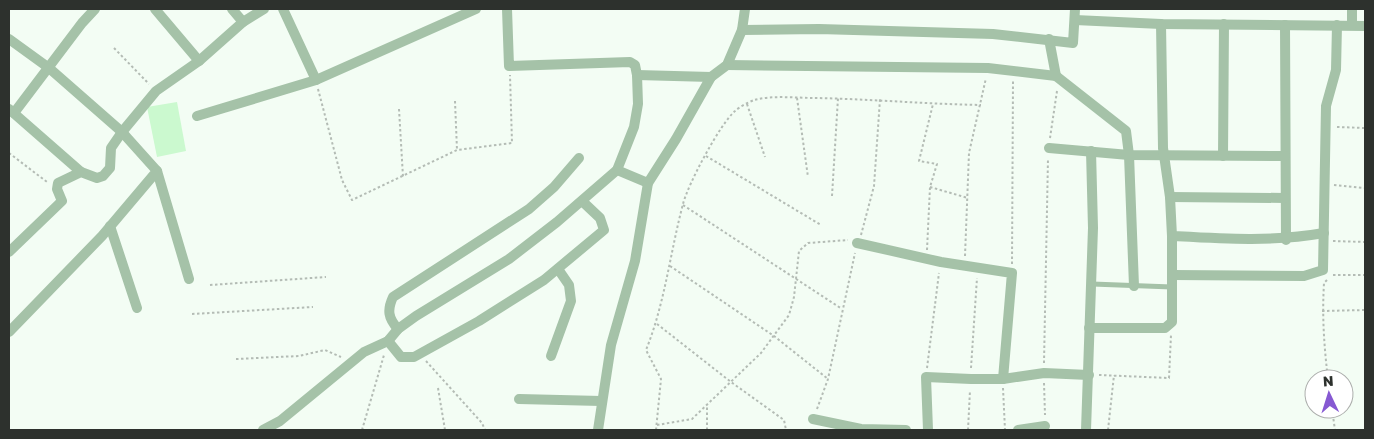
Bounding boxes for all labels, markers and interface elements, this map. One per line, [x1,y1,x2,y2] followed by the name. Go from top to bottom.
[1304,369,1354,419] north arrow
[1322,372,1334,389] text: N

